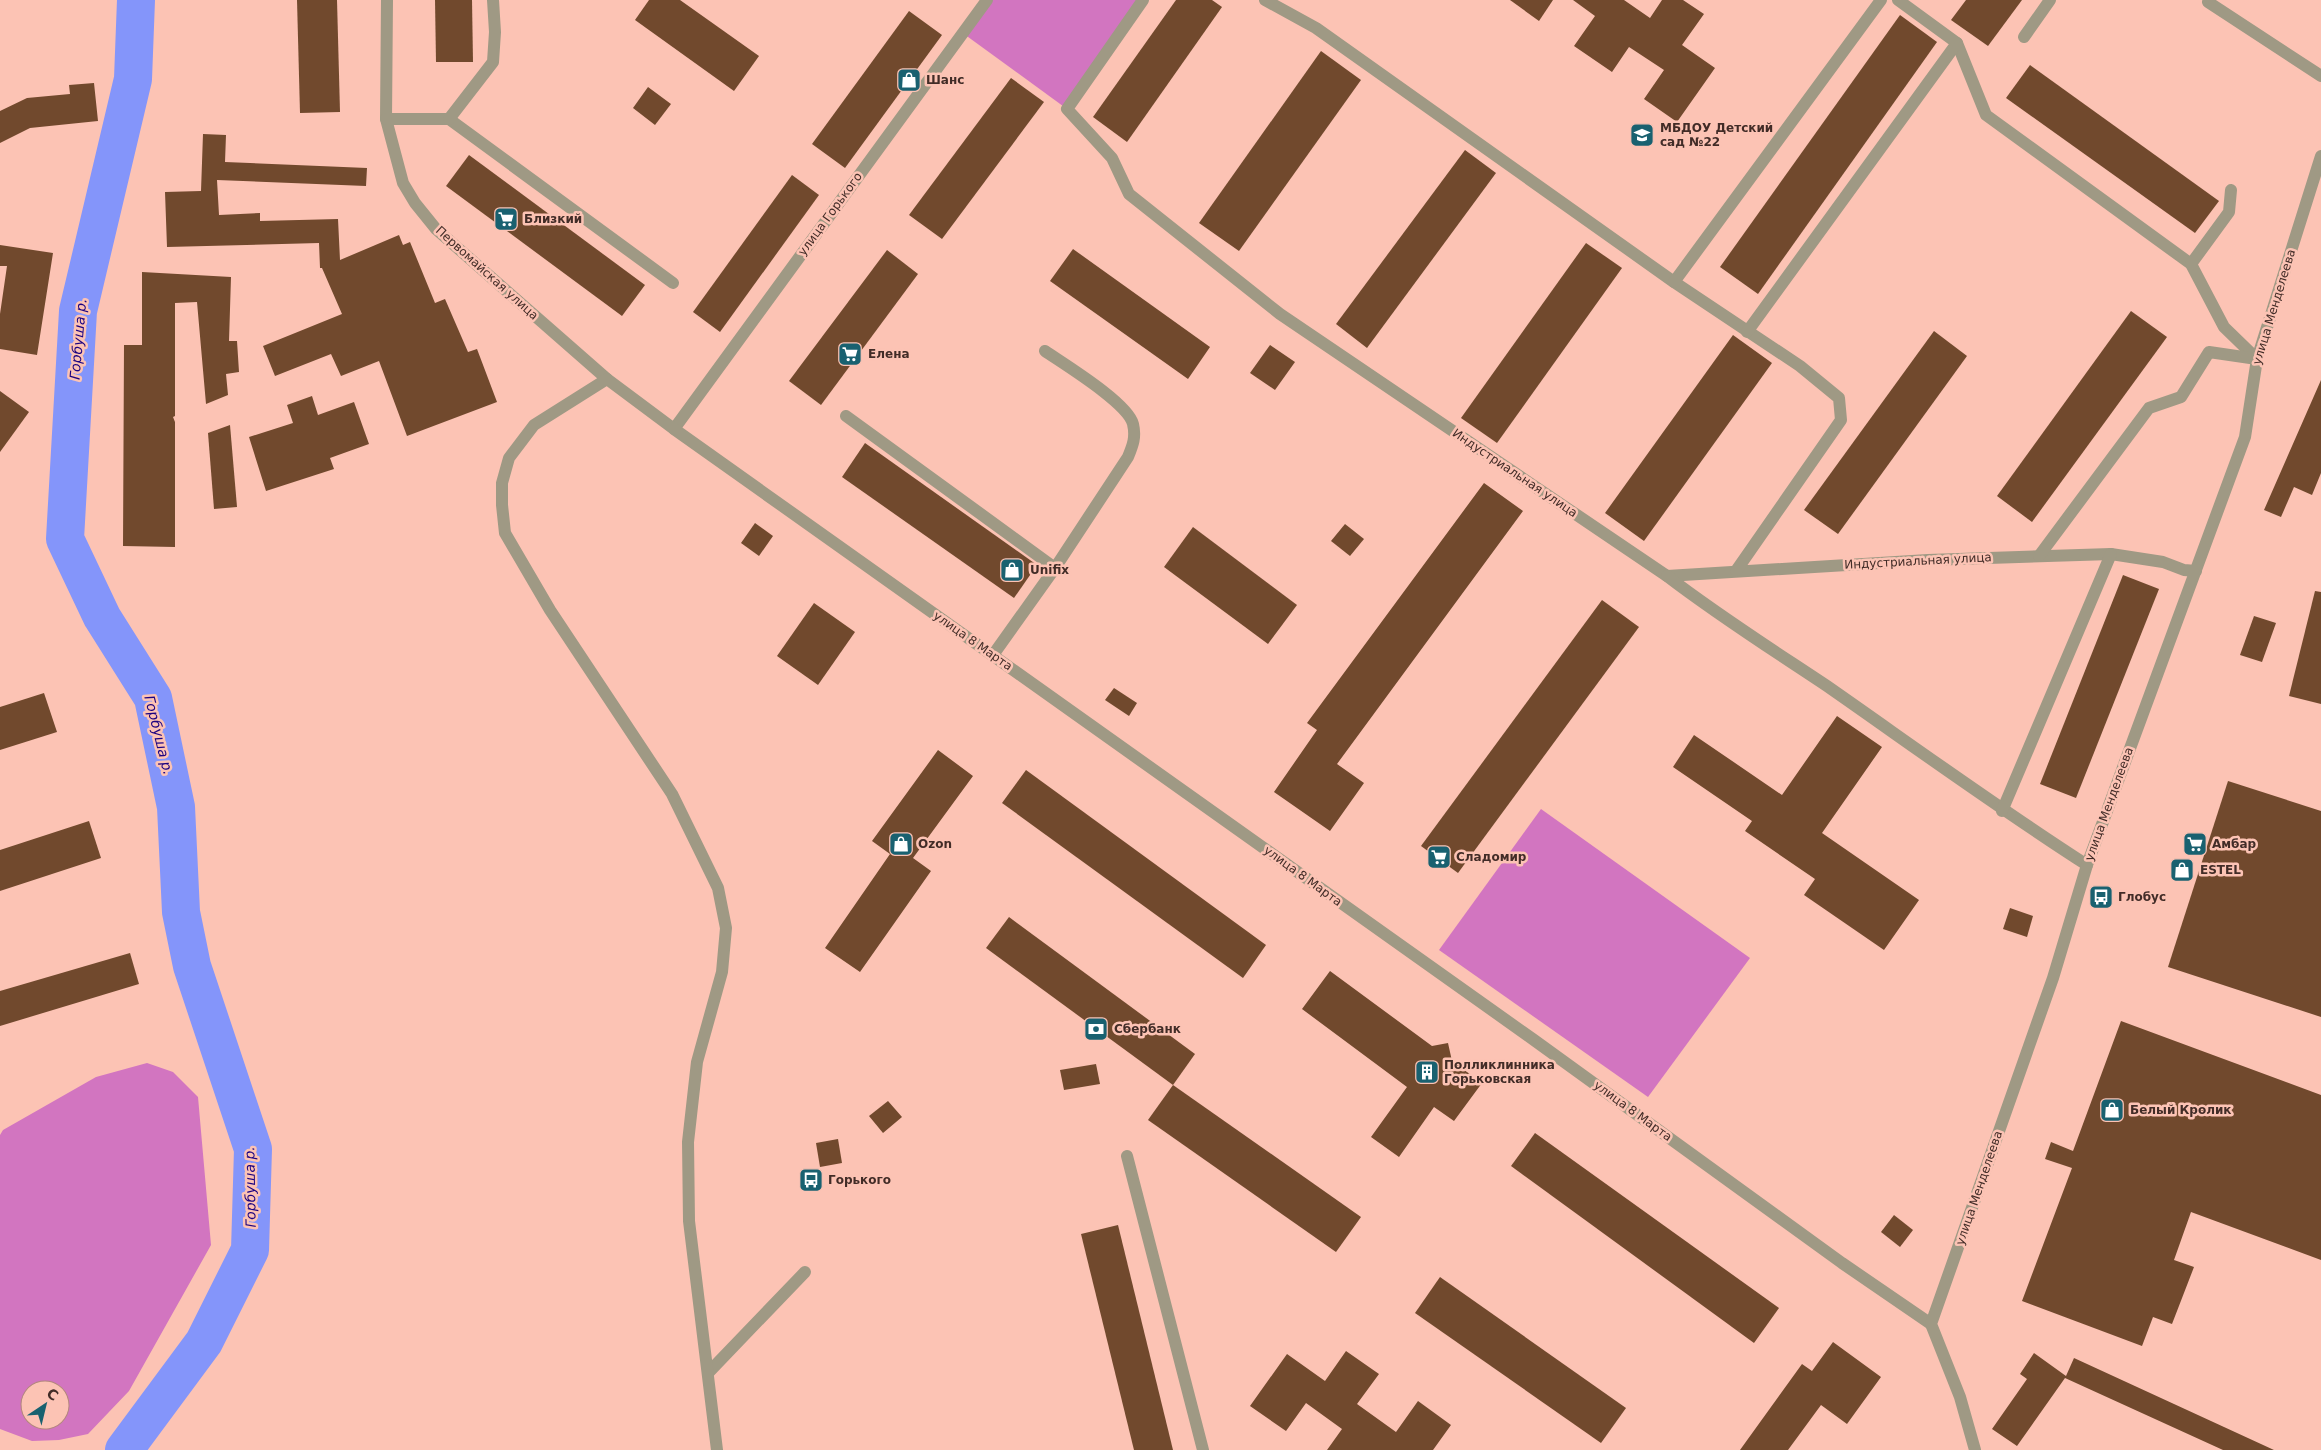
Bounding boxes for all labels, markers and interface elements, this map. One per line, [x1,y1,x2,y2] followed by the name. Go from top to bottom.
[896,67,922,93] shop icon: Шанс
[926,73,964,87] place label: Шанс
[1660,121,1773,149] place label: МБДОУ Детский сад №22
[1629,122,1655,148] school or university icon: МБДОУ Детский сад №22
[795,170,865,258] street label: улица Горького
[493,206,519,232] supermarket icon: Близкий
[524,212,582,226] place label: Близкий
[433,223,541,323] street label: Первомайская улица
[2250,248,2298,366] street label: улица Менделеева
[66,298,90,380] water label: Горбуша р.
[837,341,863,367] supermarket icon: Елена
[868,347,910,361] place label: Елена
[1450,426,1580,520] street label: Индустриальная улица
[1844,550,1992,572] street label: Индустриальная улица
[999,557,1025,583] shop icon: Unifix
[1030,563,1069,577] place label: Unifix
[931,609,1015,673] street label: улица 8 Марта
[141,694,177,776] water label: Горбуша р.
[2082,745,2136,863] street label: улица Менделеева
[888,831,914,857] shop icon: Ozon
[2182,831,2208,857] supermarket icon: Амбар
[918,837,952,851] place label: Ozon
[2212,837,2257,851] place label: Амбар
[1261,843,1345,909] street label: улица 8 Марта
[1426,844,1452,870] supermarket icon: Сладомир
[1456,850,1527,864] place label: Сладомир
[2169,857,2195,883] shop icon: ESTEL
[2200,863,2241,877] place label: ESTEL
[2088,884,2114,910] bus stop icon: Глобус
[2118,890,2166,904] place label: Глобус
[1083,1016,1109,1042] bank icon: Сбербанк
[1114,1022,1181,1036] place label: Сбербанк
[1444,1058,1555,1086] place label: Полликлинника Горьковская
[1414,1059,1440,1085] building icon: Полликлинника Горьковская
[1591,1078,1675,1144] street label: улица 8 Марта
[2099,1097,2125,1123] shop icon: Белый Кролик
[2130,1103,2232,1117] place label: Белый Кролик
[1953,1129,2005,1247] street label: улица Менделеева
[241,1146,259,1228] water label: Горбуша р.
[798,1167,824,1193] bus stop icon: Горького
[828,1173,891,1187] place label: Горького
[20,1380,70,1430] north arrow
[44,1385,61,1404] text: С

